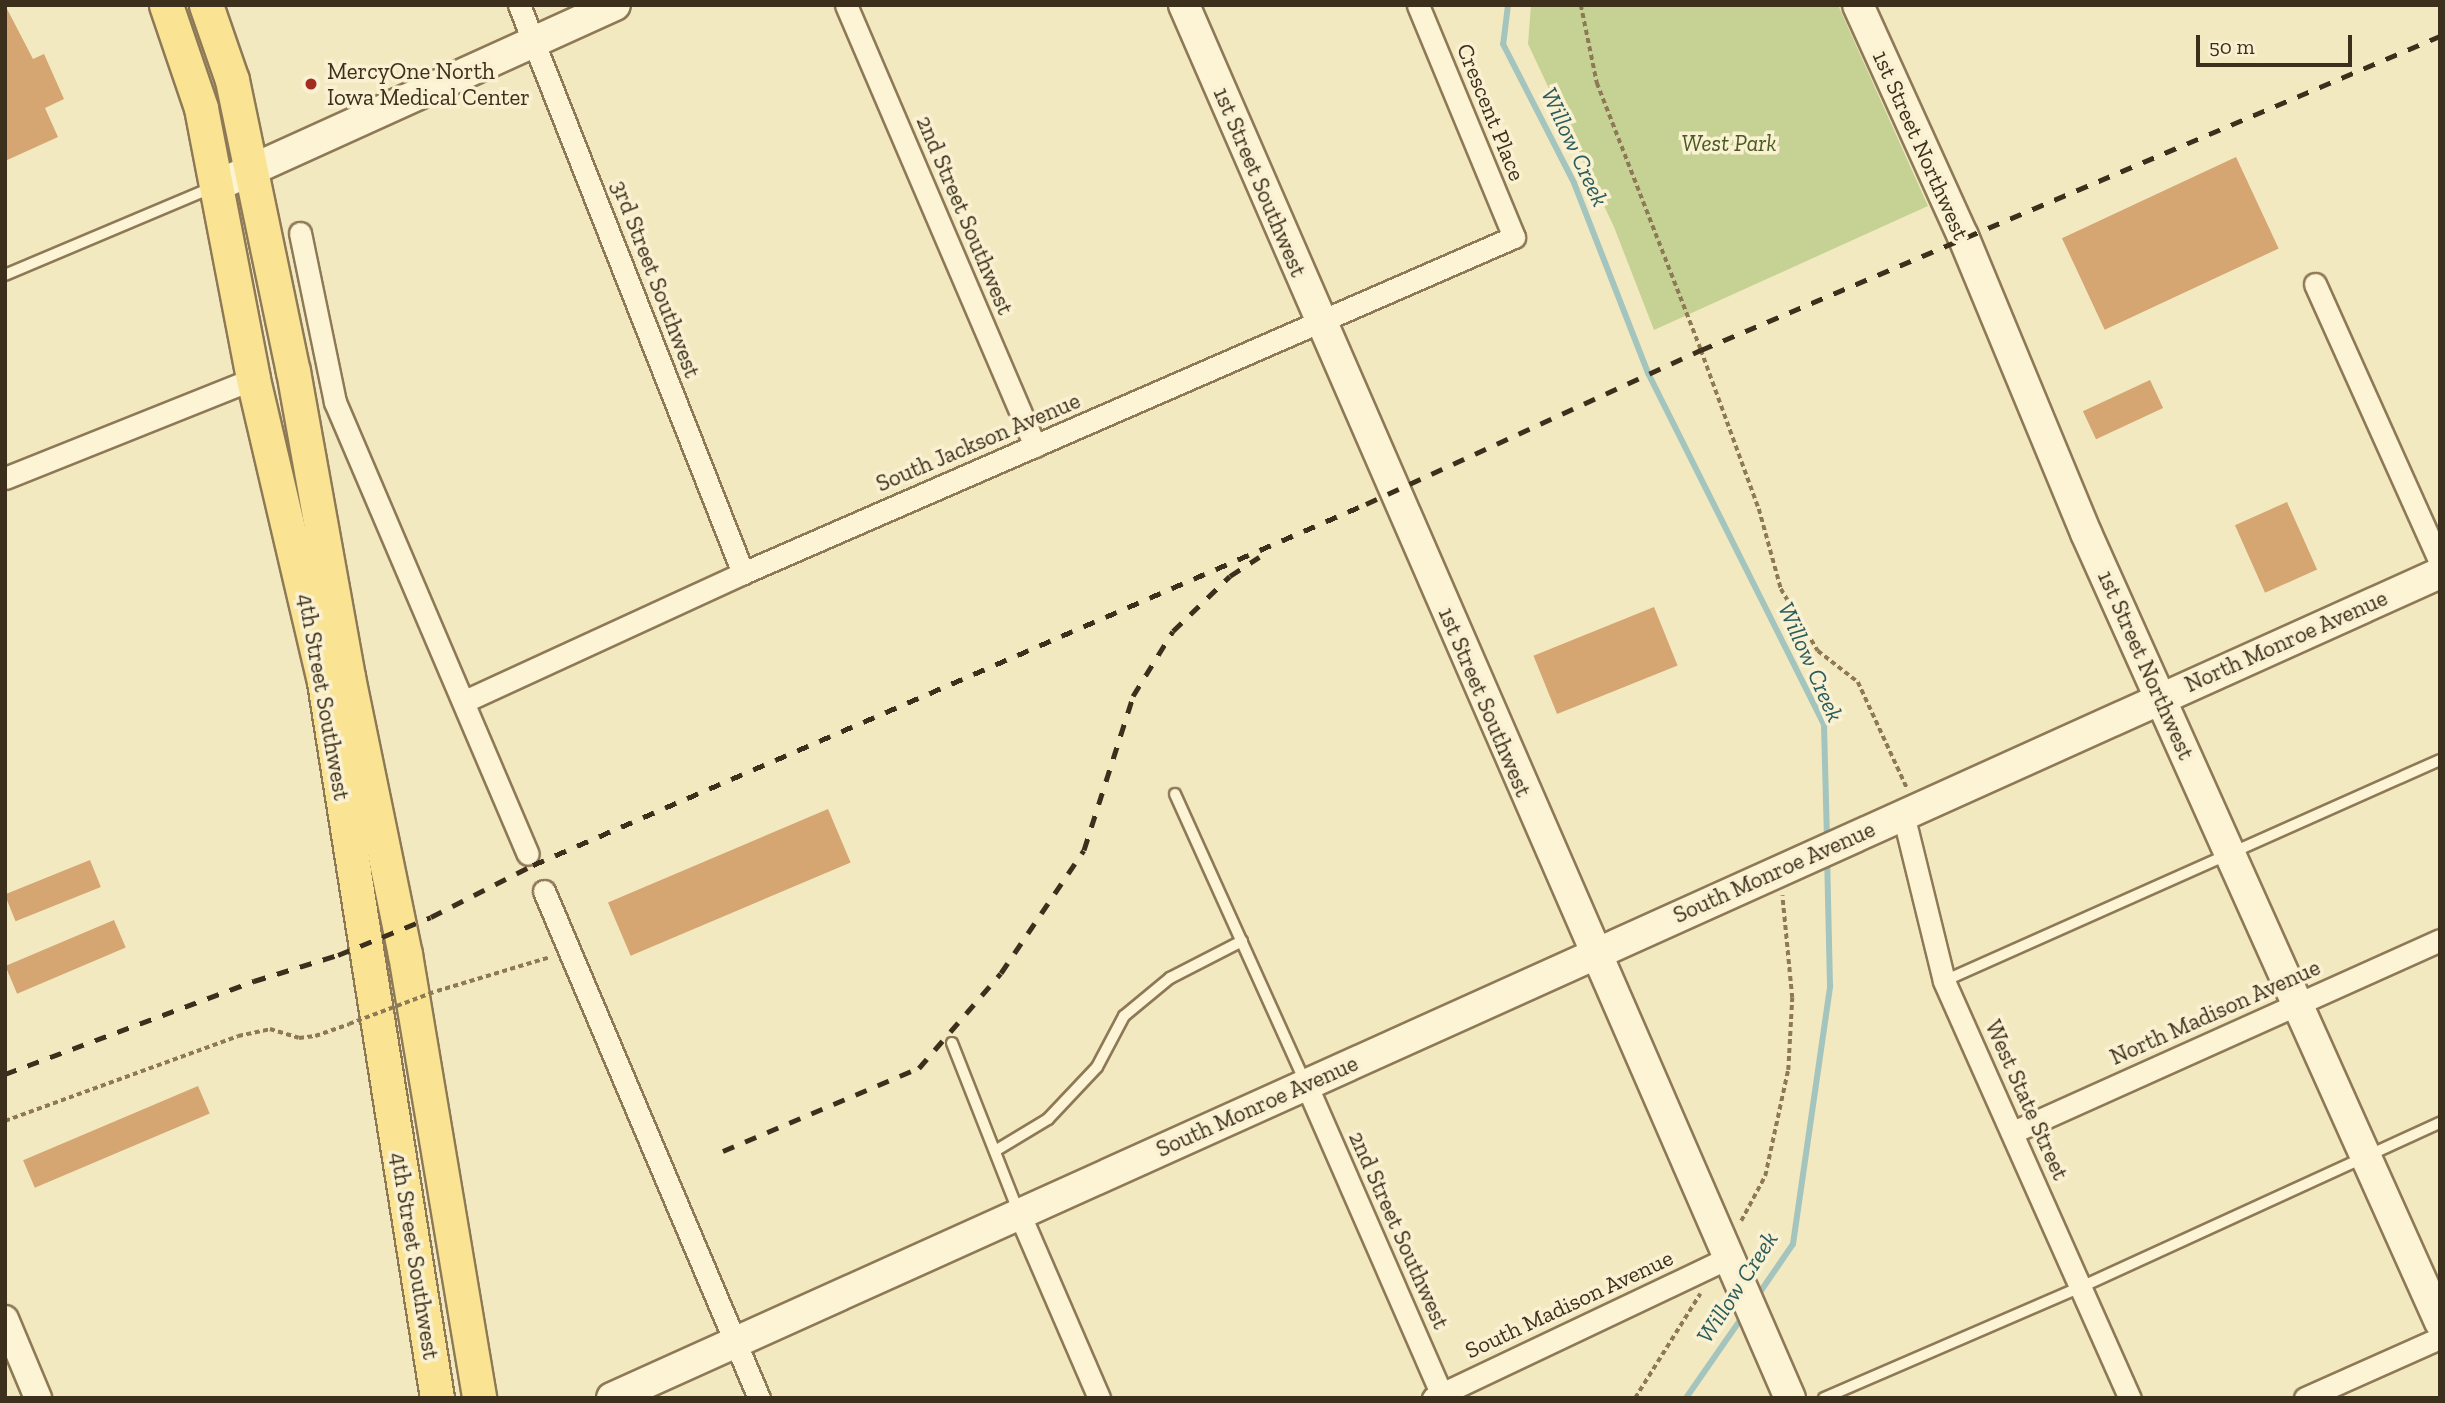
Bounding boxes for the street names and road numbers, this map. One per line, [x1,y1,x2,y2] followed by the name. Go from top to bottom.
[1451,39,1531,185] street label: Crescent Place
[1867,46,1975,244] street label: 1st Street Northwest
[1208,83,1312,281] street label: 1st Street Southwest
[911,111,1019,319] street label: 2nd Street Southwest
[606,176,706,382] street label: 3rd Street Southwest
[871,386,1085,498] street label: South Jackson Avenue
[2092,566,2200,764] street label: 1st Street Northwest
[2180,584,2392,698] street label: North Monroe Avenue
[292,591,356,803] street label: 4th Street Southwest
[1433,603,1537,801] street label: 1st Street Southwest
[1668,815,1880,929] street label: South Monroe Avenue
[2105,953,2325,1071] street label: North Madison Avenue
[1979,1016,2075,1184] street label: West State Street
[1151,1049,1363,1163] street label: South Monroe Avenue
[1343,1127,1455,1333] street label: 2nd Street Southwest
[385,1150,445,1362] street label: 4th Street Southwest
[1460,1244,1678,1364] street label: South Madison Avenue

